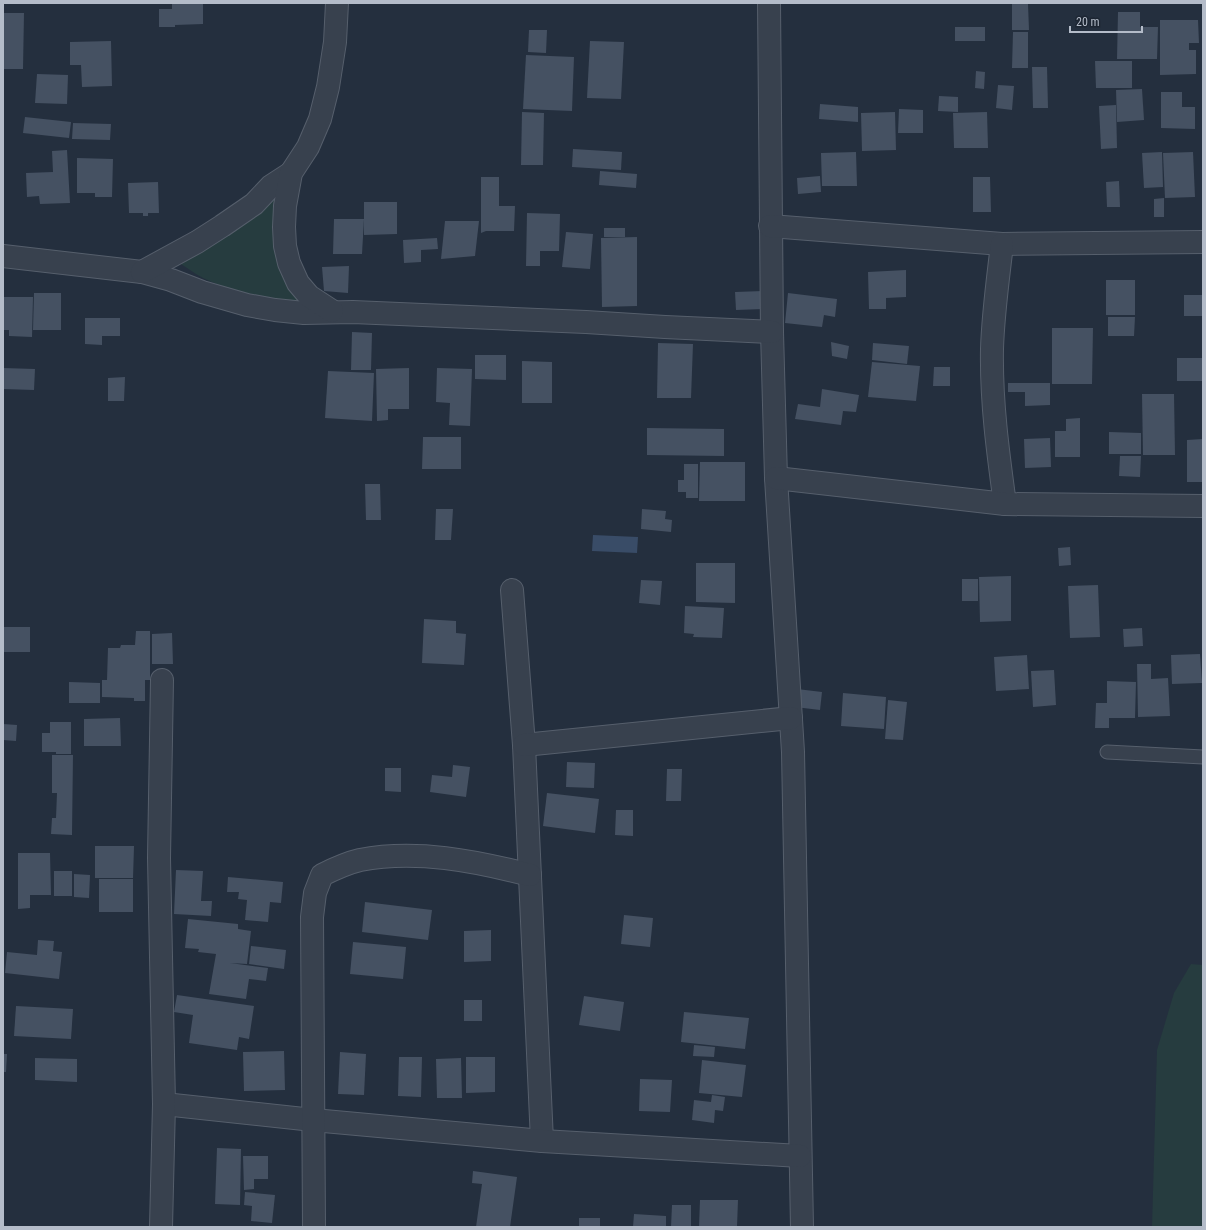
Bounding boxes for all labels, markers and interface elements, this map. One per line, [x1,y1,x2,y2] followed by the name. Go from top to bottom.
[1070,8,1142,34] scale bar
[1076,15,1100,29] text: 20 m

